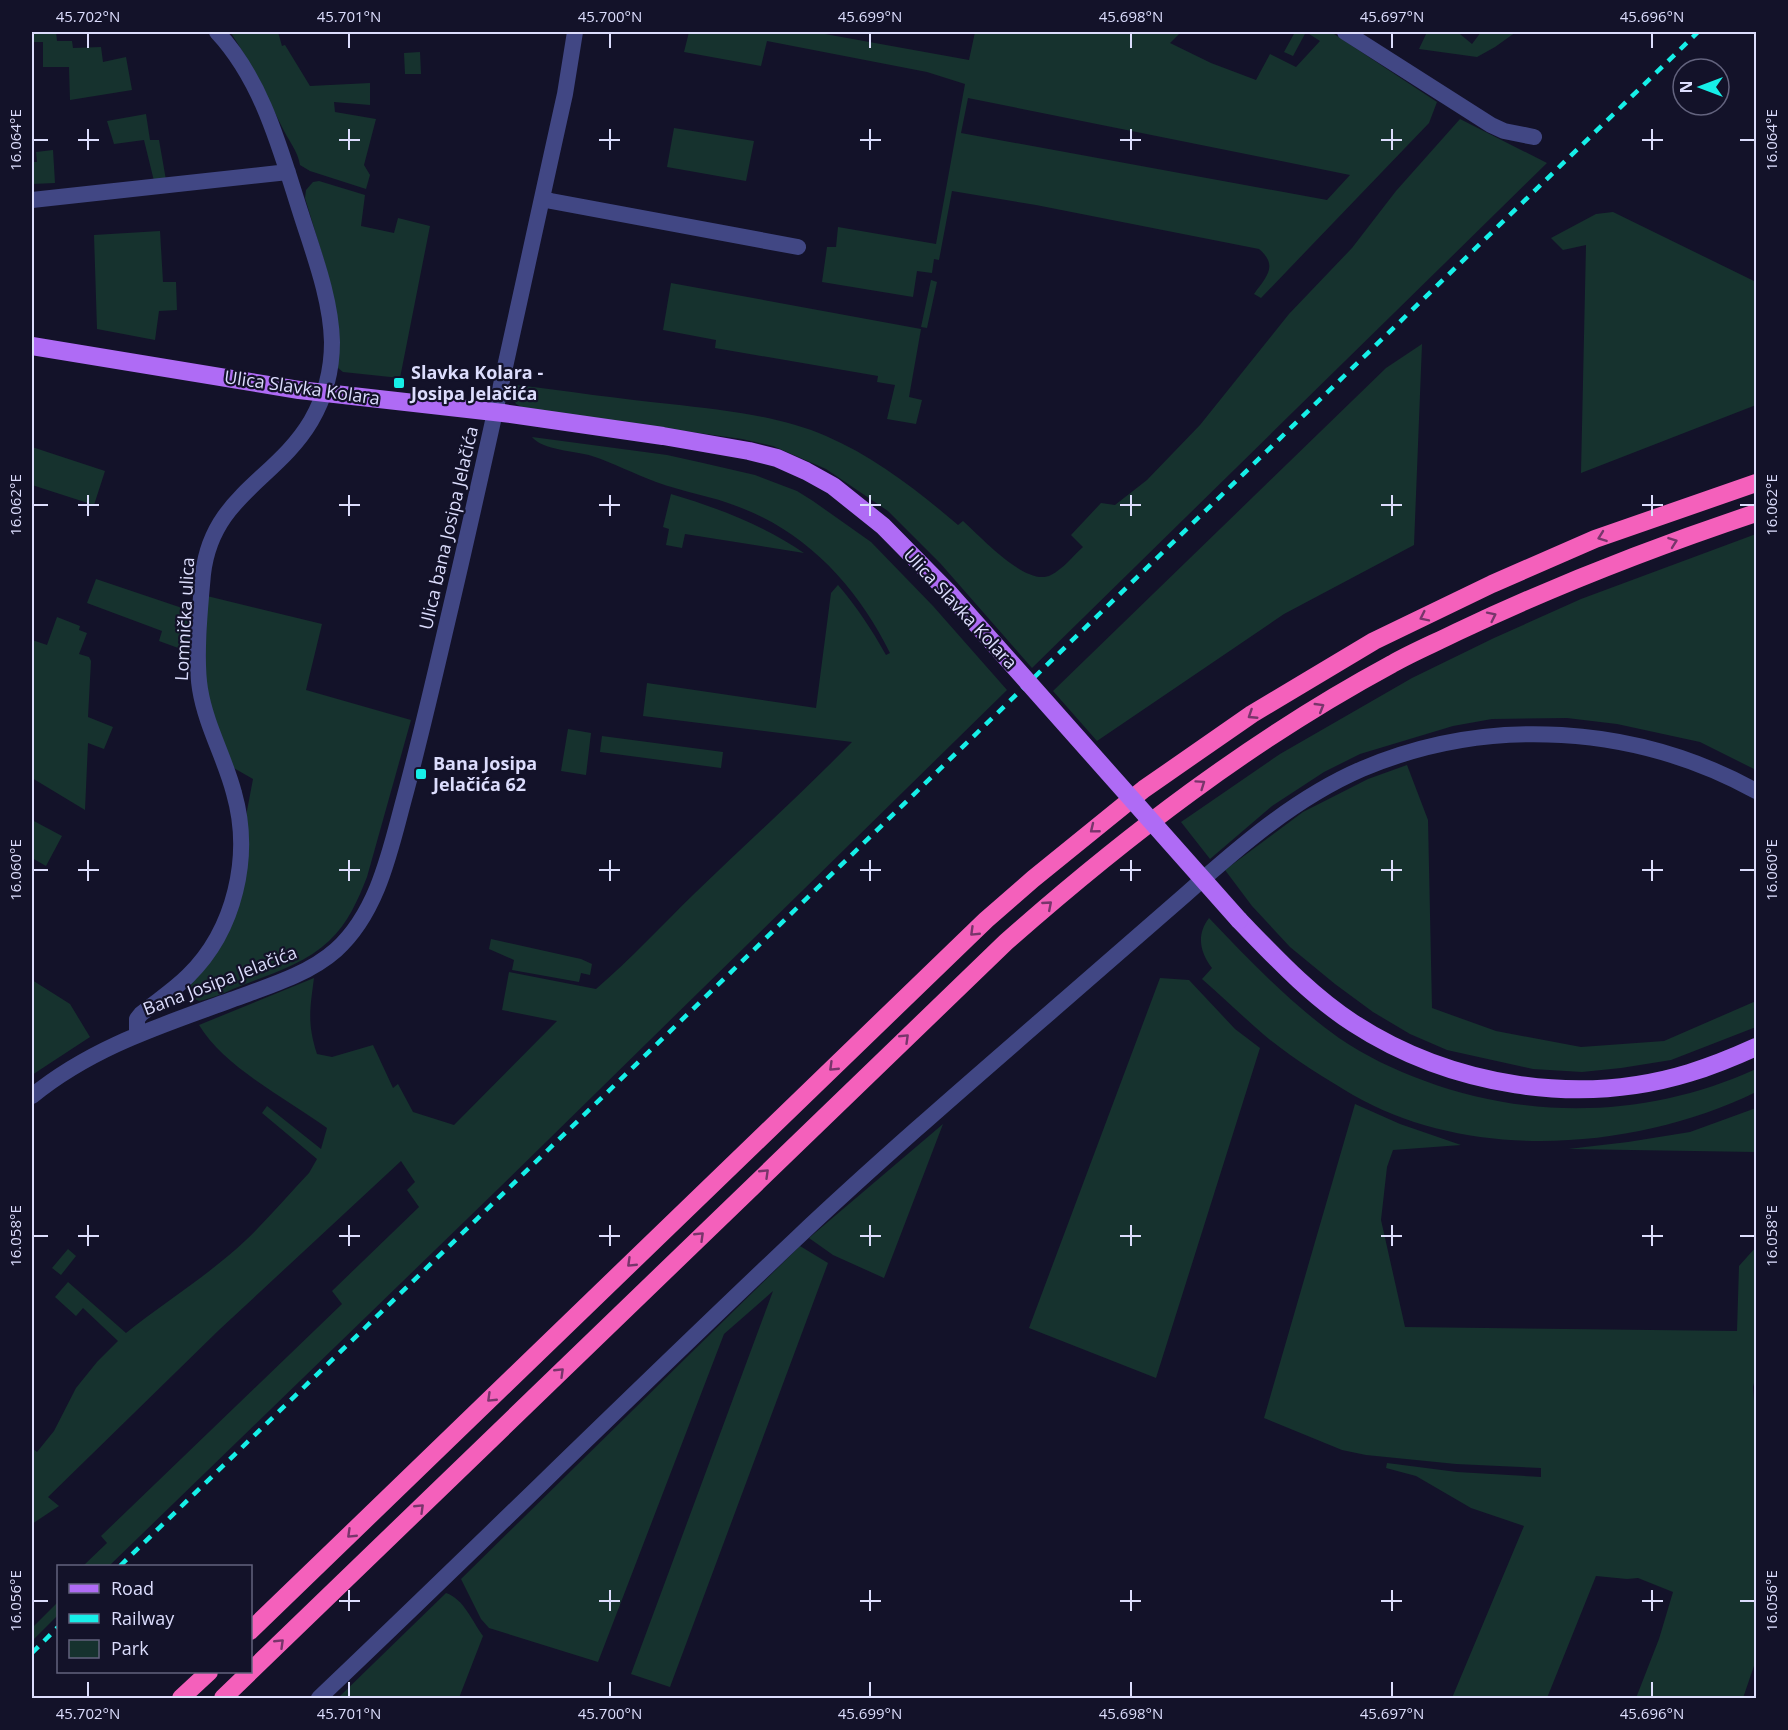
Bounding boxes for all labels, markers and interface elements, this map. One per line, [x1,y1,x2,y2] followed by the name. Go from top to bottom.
[56,6,120,26] text: 45.702°N
[317,6,381,26] text: 45.701°N
[578,6,642,26] text: 45.700°N
[838,6,902,26] text: 45.699°N
[1099,6,1163,26] text: 45.698°N
[1360,6,1424,26] text: 45.697°N
[1620,6,1684,26] text: 45.696°N
[1671,57,1731,117] north arrow
[1675,80,1697,94] text: N
[5,109,25,171] text: 16.064°E
[1761,109,1781,171] text: 16.064°E
[409,360,543,405] place label: Slavka Kolara - Josipa Jelačića
[223,364,381,410] street label: Ulica Slavka Kolara
[392,376,406,390] marker: Slavka Kolara - Josipa Jelačića
[413,424,483,632] street label: Ulica bana Josipa Jelačića
[5,474,25,536] text: 16.062°E
[1761,474,1781,536] text: 16.062°E
[1597,529,1608,542] one-way arrow
[1667,537,1678,550] one-way arrow
[898,543,1023,674] street label: Ulica Slavka Kolara
[169,556,199,681] street label: Lomnička ulica
[1420,609,1431,621] one-way arrow
[1486,611,1497,623] one-way arrow
[1314,702,1324,714] one-way arrow
[1247,707,1258,718] one-way arrow
[431,751,537,796] place label: Bana Josipa Jelačića 62
[414,767,428,781] marker: Bana Josipa Jelačića 62
[1195,780,1206,791] one-way arrow
[1090,822,1101,833] one-way arrow
[5,839,25,901] text: 16.060°E
[1761,839,1781,901] text: 16.060°E
[1041,901,1052,912] one-way arrow
[970,925,981,936] one-way arrow
[139,940,300,1020] street label: Bana Josipa Jelačića
[898,1034,909,1045] one-way arrow
[829,1059,840,1070] one-way arrow
[759,1169,769,1180] one-way arrow
[5,1205,25,1267] text: 16.058°E
[1761,1205,1781,1267] text: 16.058°E
[694,1232,704,1243] one-way arrow
[627,1255,638,1266] one-way arrow
[553,1368,564,1379] one-way arrow
[487,1391,498,1402] one-way arrow
[412,1504,423,1515] one-way arrow
[347,1527,357,1538] one-way arrow
[57,1565,252,1673] legend
[5,1570,25,1632] text: 16.056°E
[1761,1570,1781,1632] text: 16.056°E
[111,1576,154,1600] text: Road
[111,1606,175,1630] text: Railway
[111,1636,149,1660] text: Park
[273,1639,283,1650] one-way arrow
[56,1703,120,1723] text: 45.702°N
[317,1703,381,1723] text: 45.701°N
[578,1703,642,1723] text: 45.700°N
[838,1703,902,1723] text: 45.699°N
[1099,1703,1163,1723] text: 45.698°N
[1360,1703,1424,1723] text: 45.697°N
[1620,1703,1684,1723] text: 45.696°N

